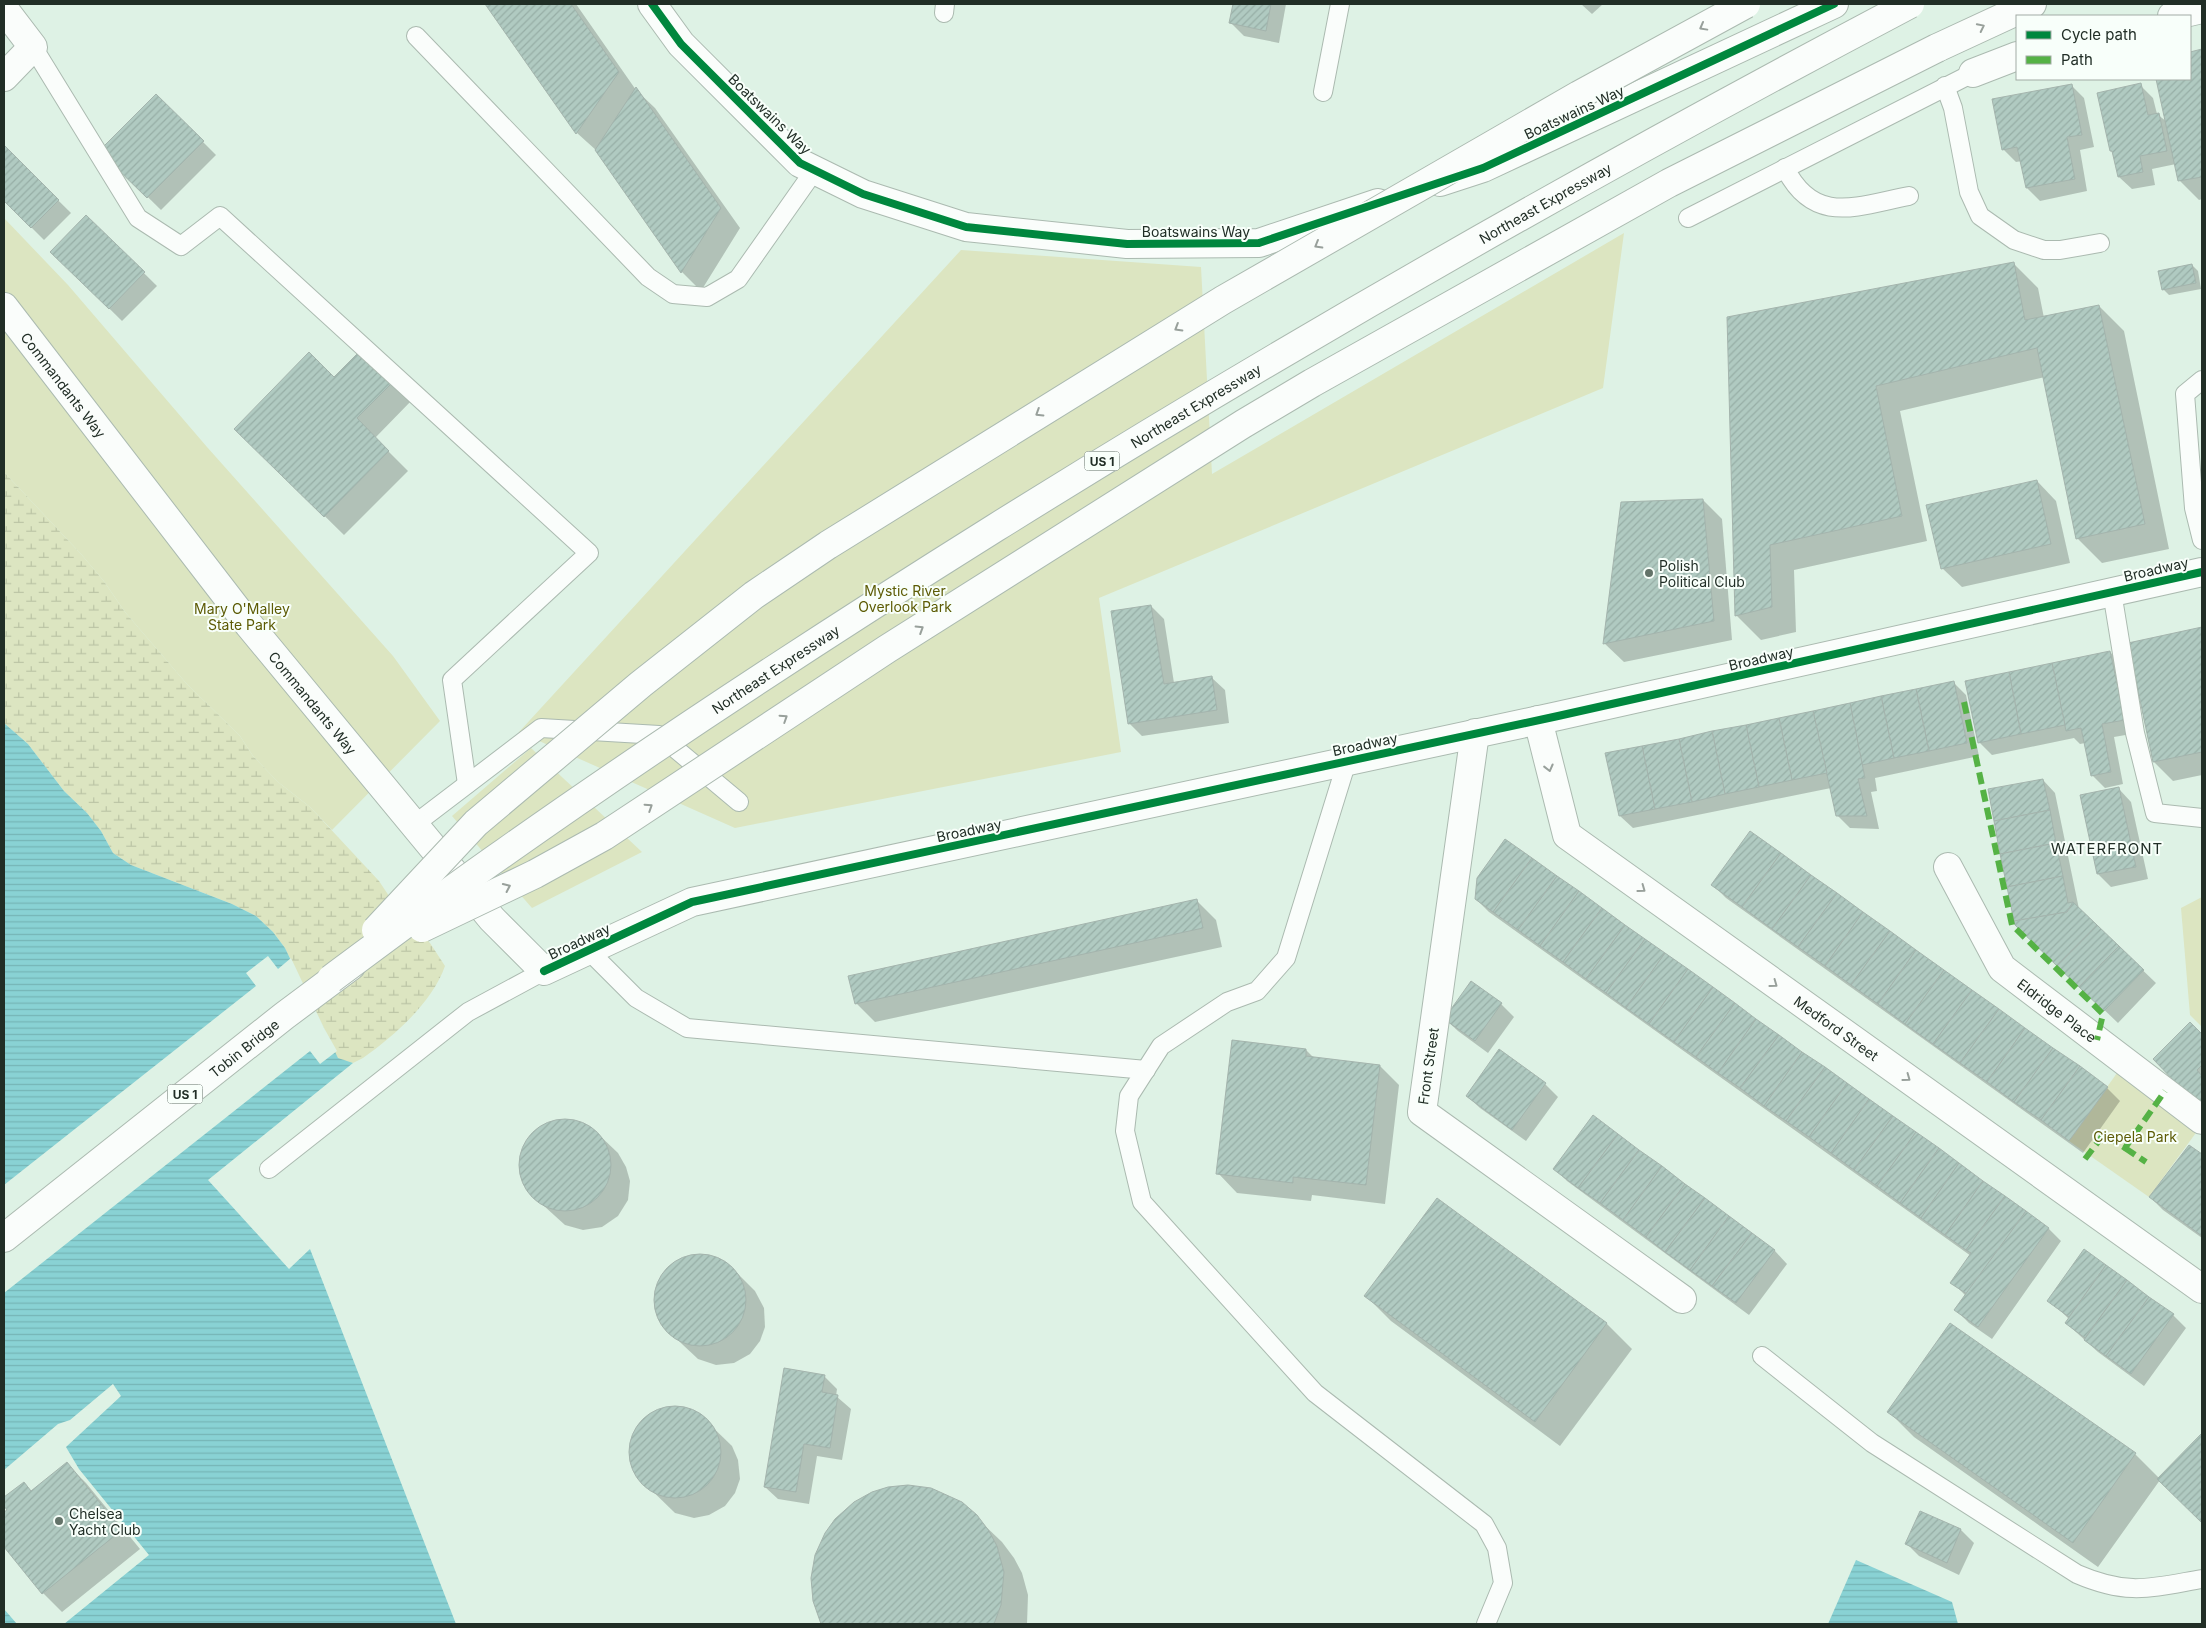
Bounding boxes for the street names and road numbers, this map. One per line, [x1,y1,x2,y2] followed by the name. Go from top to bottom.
[725,70,815,158] street label: Boatswains Way
[1521,81,1627,143] street label: Boatswains Way
[1476,159,1614,247] street label: Northeast Expressway
[1142,223,1250,240] street label: Boatswains Way
[18,329,110,441] street label: Commandants Way
[1127,360,1264,451] street label: Northeast Expressway
[1084,452,1120,471] road number: US 1
[2122,553,2190,585] street label: Broadway
[708,621,842,717] street label: Northeast Expressway
[1727,642,1795,674] street label: Broadway
[266,648,361,758] street label: Commandants Way
[1331,729,1399,759] street label: Broadway
[935,815,1003,845] street label: Broadway
[545,919,613,963] street label: Broadway
[2014,975,2100,1046] street label: Eldridge Place
[1791,992,1882,1064] street label: Medford Street
[206,1015,282,1081] street label: Tobin Bridge
[1414,1026,1442,1106] street label: Front Street
[168,1084,202,1104] road number: US 1

